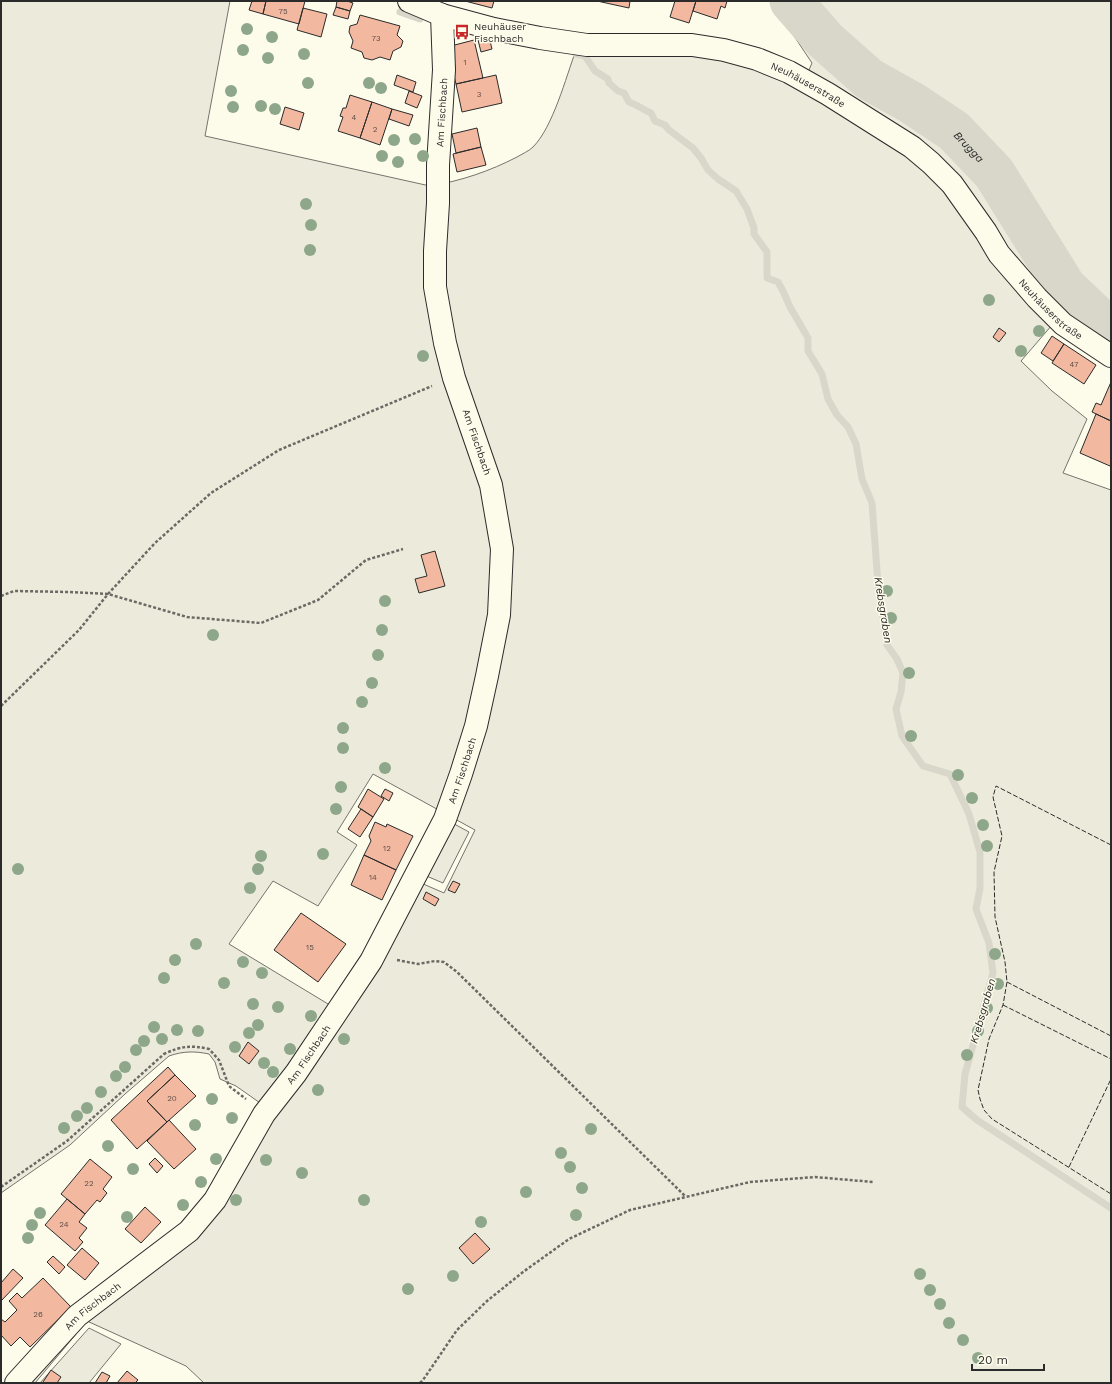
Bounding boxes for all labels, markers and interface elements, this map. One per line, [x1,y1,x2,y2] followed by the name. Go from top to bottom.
[278,7,288,16] house number: 75
[474,21,526,44] place label: Neuhäuser Fischbach
[453,23,471,41] bus stop icon: Neuhäuser Fischbach
[371,34,381,43] house number: 73
[463,58,467,67] house number: 1
[769,60,848,109] street label: Neuhäuserstraße
[434,78,449,147] street label: Am Fischbach
[477,90,482,99] house number: 3
[352,113,357,122] house number: 4
[373,125,378,134] house number: 2
[951,128,987,165] water label: Brugga
[1017,276,1085,341] street label: Neuhäuserstraße
[1070,360,1079,369] house number: 47
[461,408,493,476] street label: Am Fischbach
[871,576,895,644] water label: Krebsgraben
[445,736,478,805] street label: Am Fischbach
[383,844,391,853] house number: 12
[369,873,377,882] house number: 14
[306,943,314,952] house number: 15
[968,977,998,1045] water label: Krebsgraben
[284,1023,332,1086] street label: Am Fischbach
[167,1094,177,1103] house number: 20
[84,1179,94,1188] house number: 22
[59,1220,69,1229] house number: 24
[62,1280,123,1332] street label: Am Fischbach
[33,1310,43,1319] house number: 26
[972,1346,1044,1372] scale bar
[978,1353,1008,1367] text: 20 m

